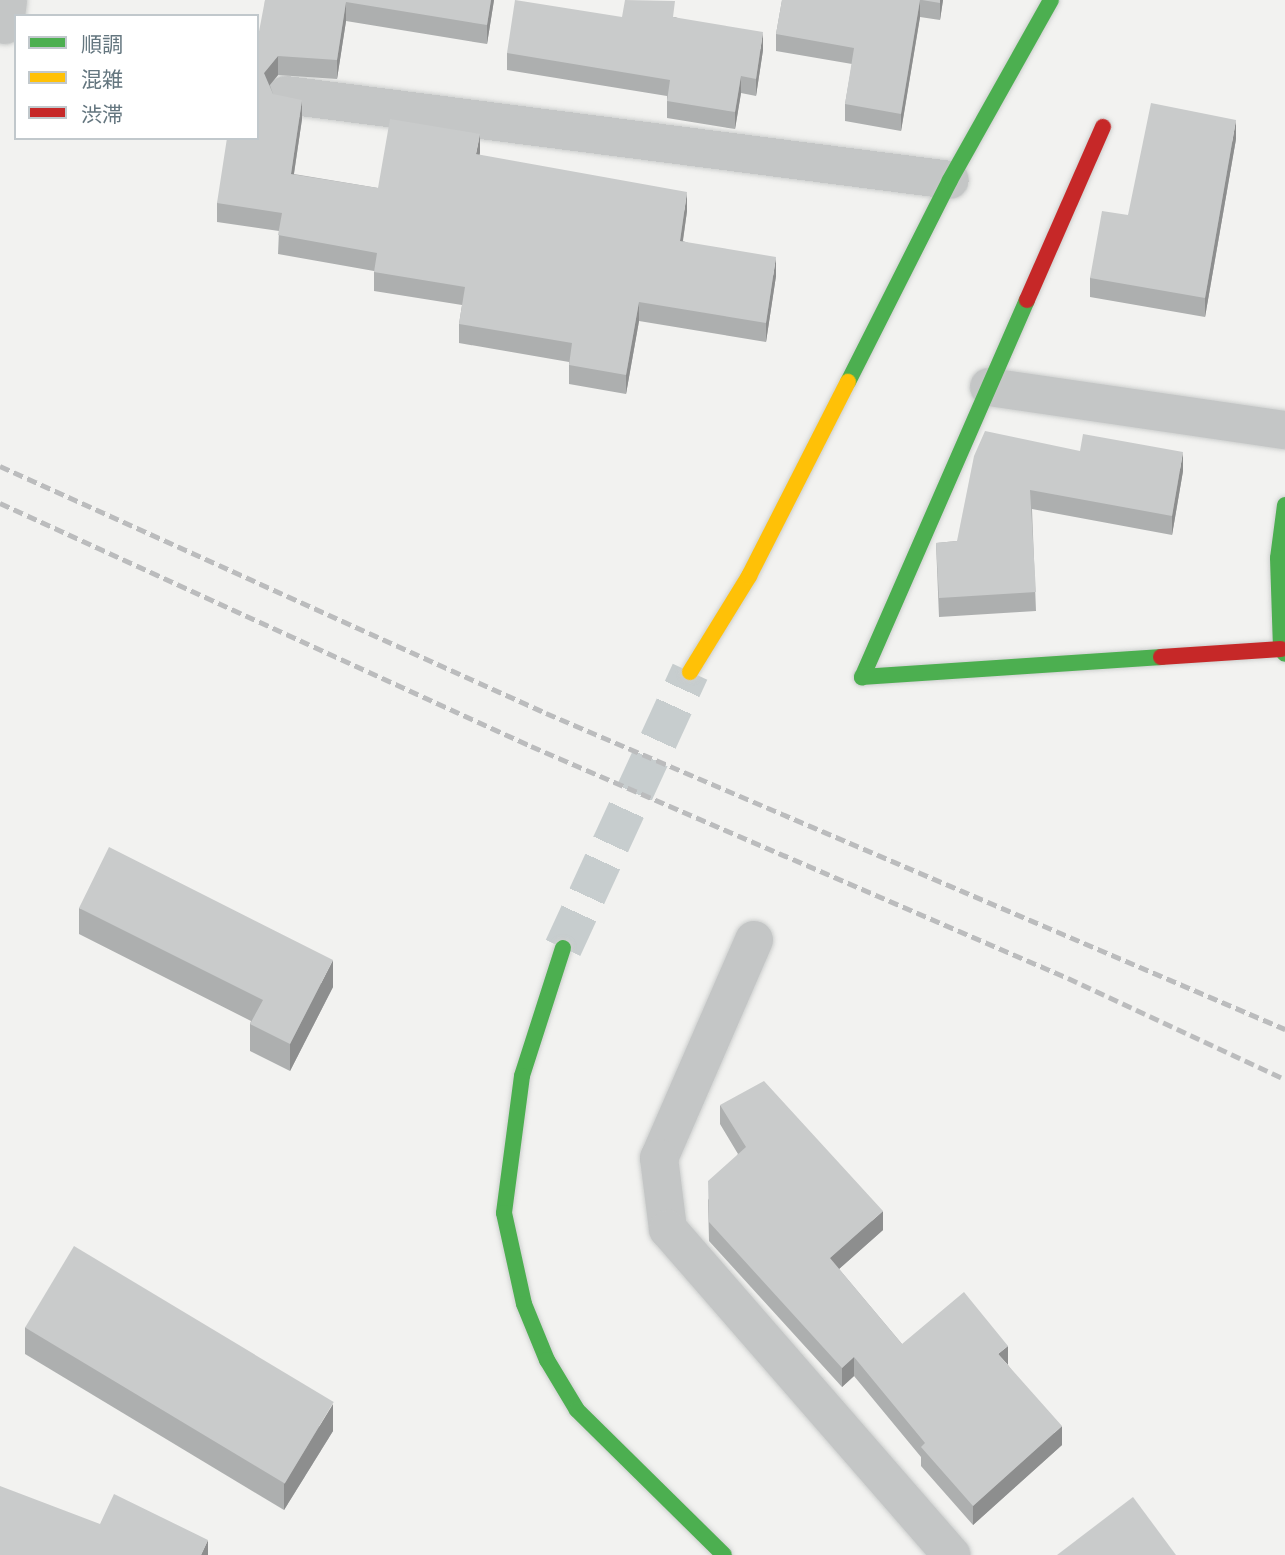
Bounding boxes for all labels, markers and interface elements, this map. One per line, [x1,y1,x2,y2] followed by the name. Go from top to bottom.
[14,14,259,140] legend
[81,31,123,56] text: 順調
[81,66,123,91] text: 混雑
[81,101,123,126] text: 渋滞

